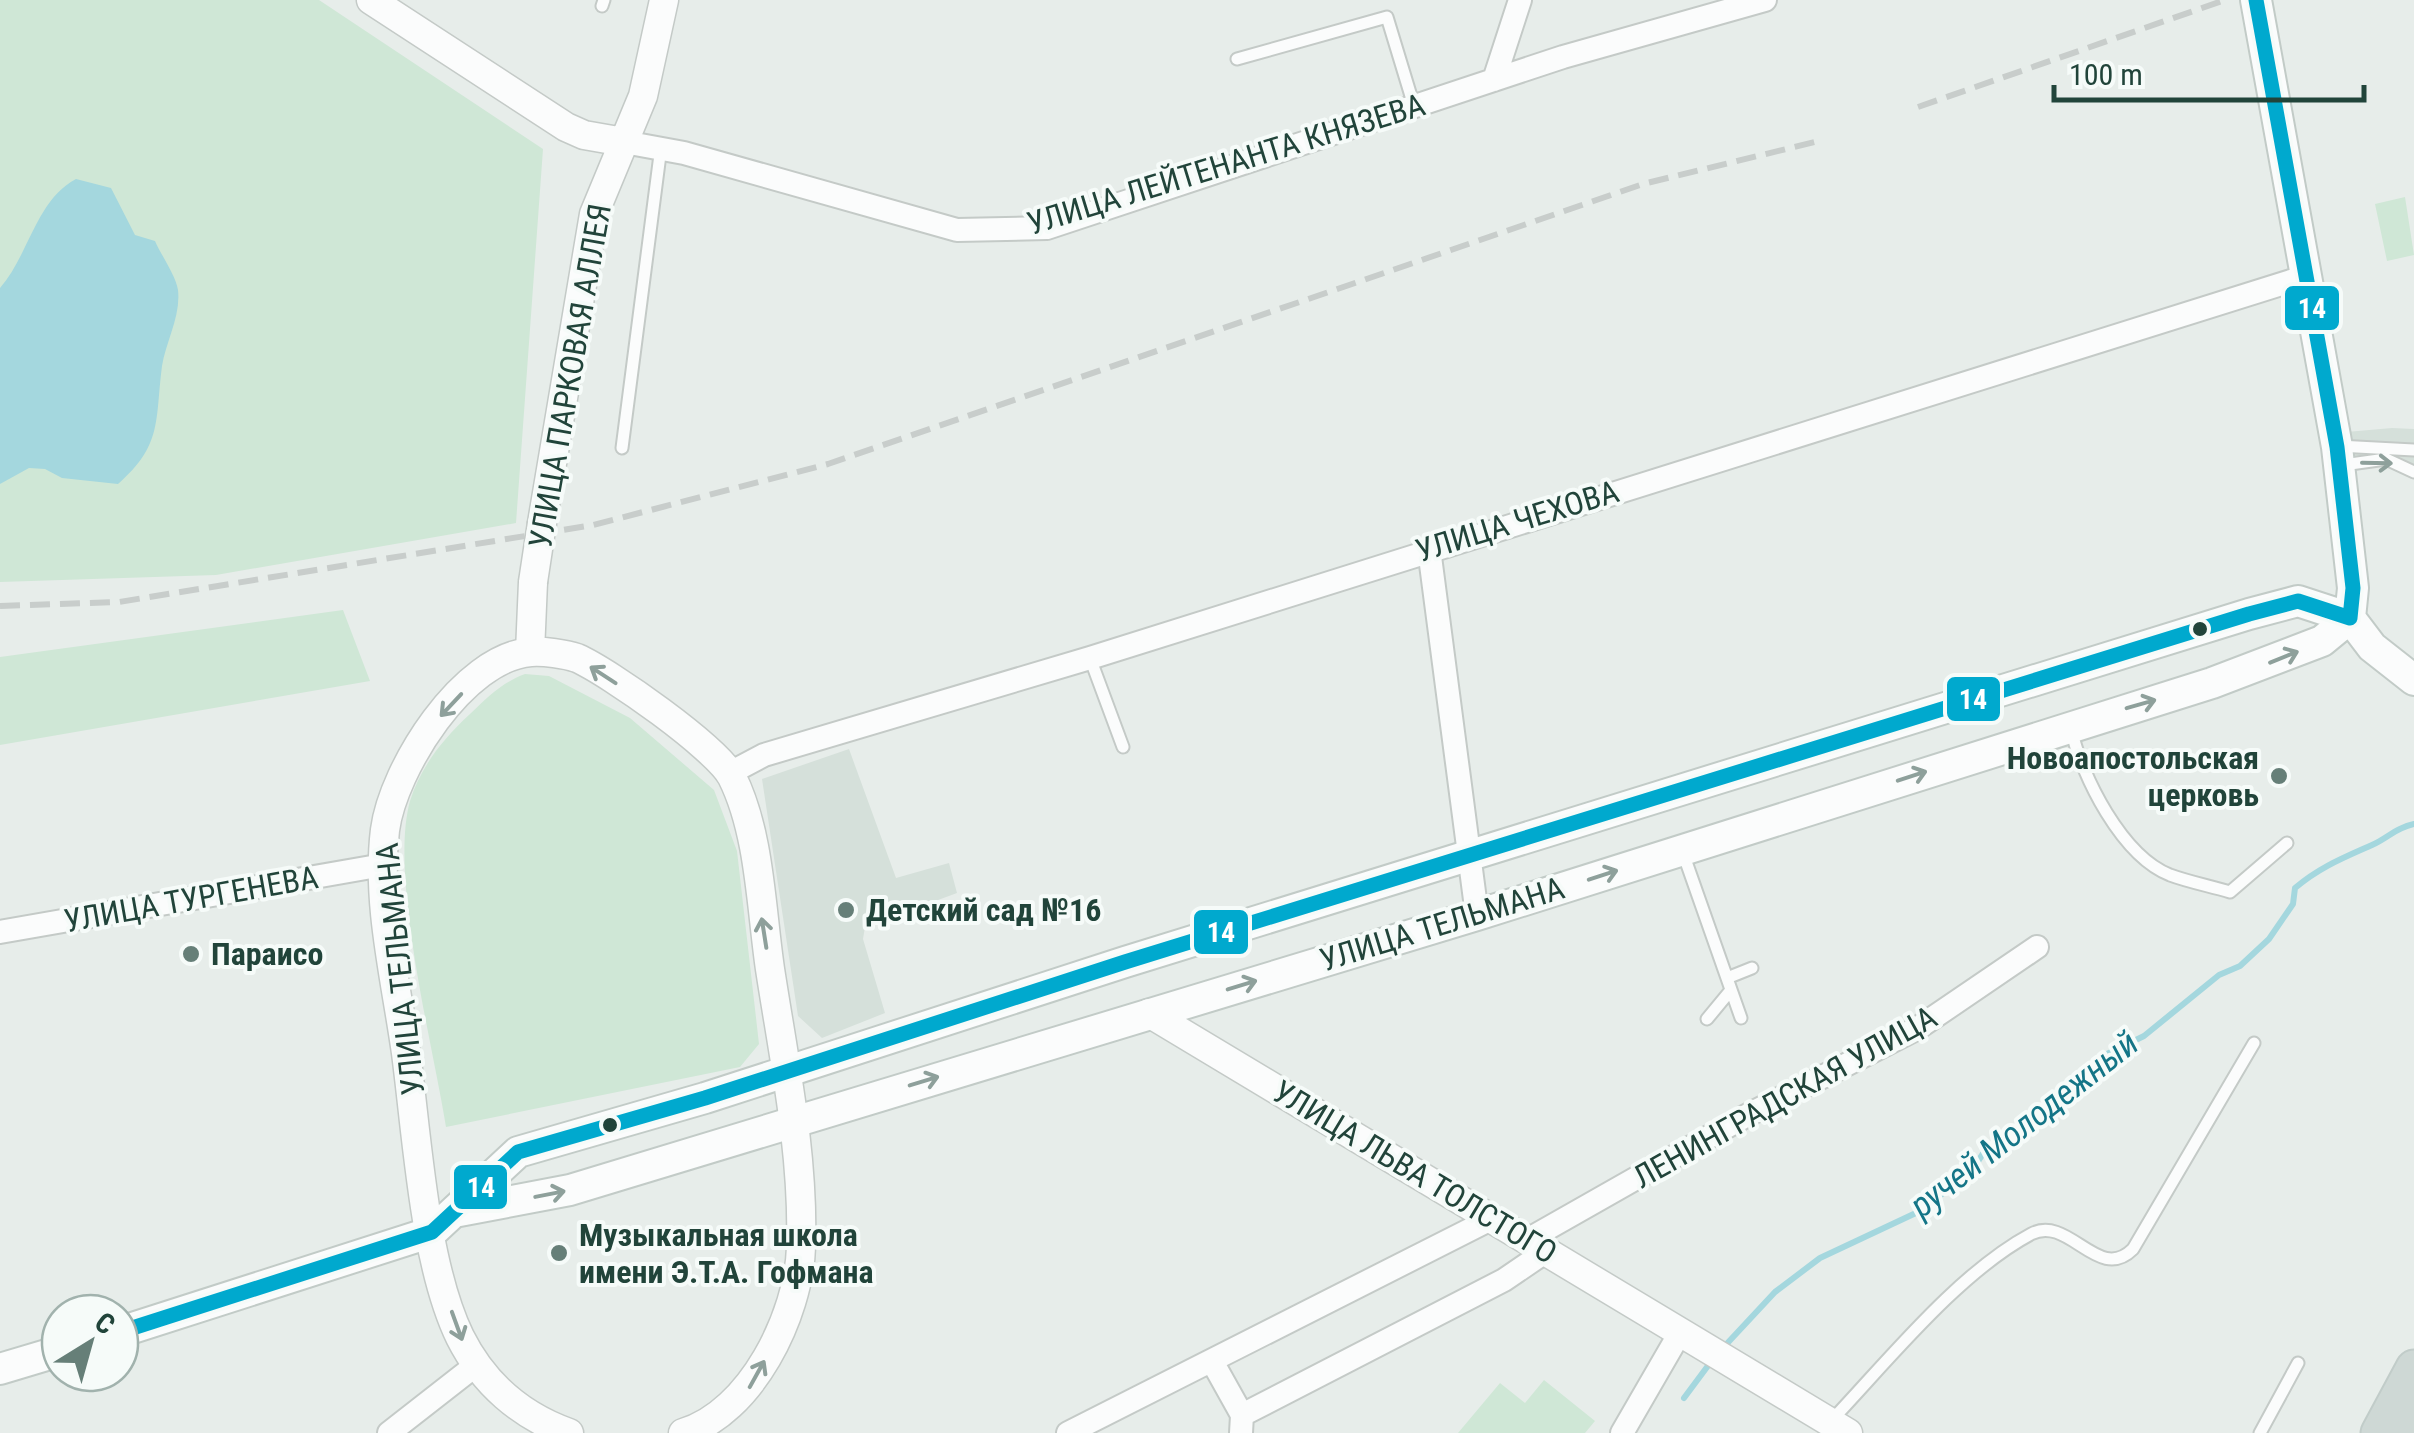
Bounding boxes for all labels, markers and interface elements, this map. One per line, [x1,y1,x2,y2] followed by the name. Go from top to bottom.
[2054,40,2364,102] scale bar
[2069,57,2143,92] text: 100 m
[1022,85,1430,243] street label: УЛИЦА ЛЕЙТЕНАНТА КНЯЗЕВА
[521,201,619,551] street label: УЛИЦА ПАРКОВАЯ АЛЛЕЯ
[2283,284,2341,332] line badge: 14
[2298,292,2326,325] text: 14
[2360,453,2393,472] one-way arrow
[1411,472,1623,570] street label: УЛИЦА ЧЕХОВА
[2190,619,2210,639] unlabelled marker
[2269,647,2299,665] one-way arrow
[590,665,618,686] one-way arrow
[1945,675,2002,723] line badge: 14
[1959,683,1987,716] text: 14
[440,692,463,717] one-way arrow
[2125,694,2156,712] one-way arrow
[2007,739,2259,814] place label: Новоапостольская церковь
[1896,765,1928,783] one-way arrow
[2268,765,2290,787] marker: Новоапостольская церковь
[368,841,432,1097] street label: УЛИЦА ТЕЛЬМАНА
[61,858,321,940] street label: УЛИЦА ТУРГЕНЕВА
[1586,864,1618,882] one-way arrow
[1315,869,1569,979] street label: УЛИЦА ТЕЛЬМАНА
[866,891,1101,929] place label: Детский сад №16
[835,899,857,921] marker: Детский сад №16
[1192,908,1250,956] line badge: 14
[1207,916,1235,949] text: 14
[755,918,773,950] one-way arrow
[211,935,323,973] place label: Параисо
[180,943,202,965] marker: Параисо
[1226,975,1257,993] one-way arrow
[1627,998,1943,1196] street label: ЛЕНИНГРАДСКАЯ УЛИЦА
[1901,1023,2147,1227] water label: ручей Молодежный
[908,1071,940,1089] one-way arrow
[1266,1072,1564,1272] street label: УЛИЦА ЛЬВА ТОЛСТОГО
[600,1115,620,1135] unlabelled marker
[452,1163,509,1211] line badge: 14
[467,1171,495,1204] text: 14
[533,1183,565,1202] one-way arrow
[579,1216,874,1291] place label: Музыкальная школа имени Э.Т.А. Гофмана
[548,1242,570,1264] marker: Музыкальная школа имени Э.Т.А. Гофмана
[40,1293,140,1393] north arrow
[88,1305,121,1341] text: С
[449,1310,467,1341] one-way arrow
[747,1360,767,1389] one-way arrow

